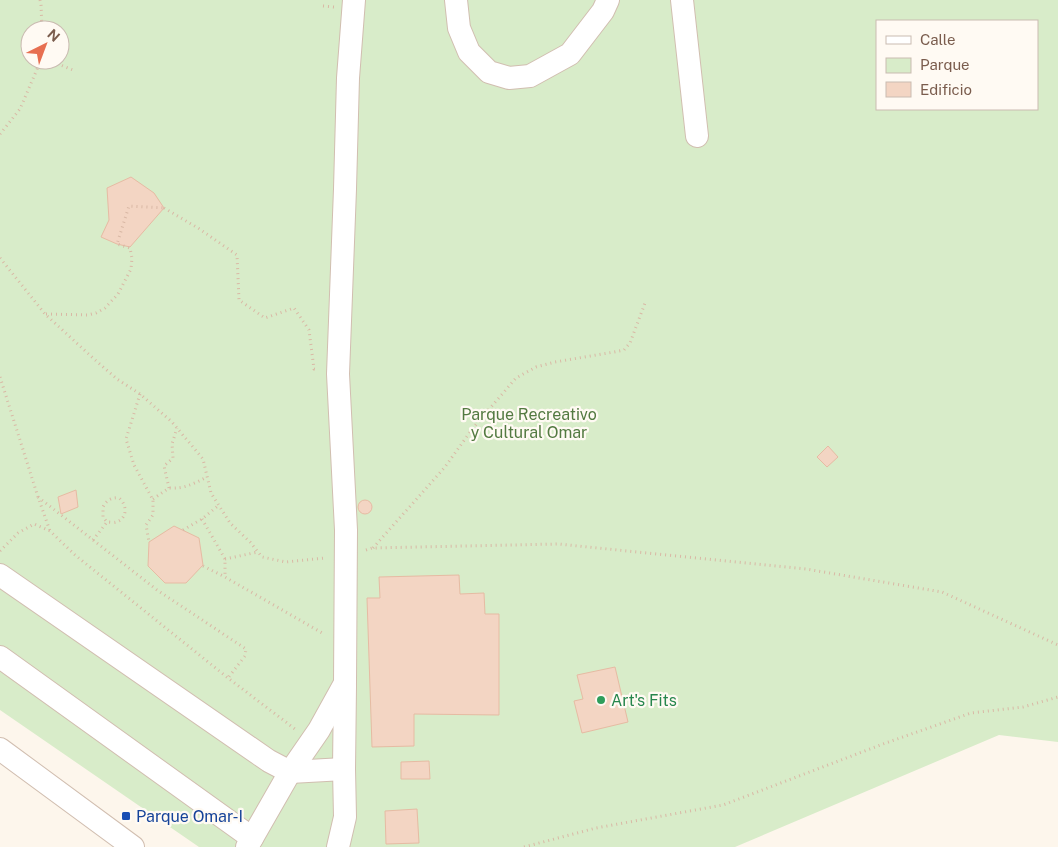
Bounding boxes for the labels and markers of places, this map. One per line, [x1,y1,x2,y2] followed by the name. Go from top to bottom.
[611,691,677,710] place label: Art's Fits
[595,694,607,706] marker: Art's Fits
[136,807,243,826] place label: Parque Omar-I
[120,810,132,822] marker: Parque Omar-I

